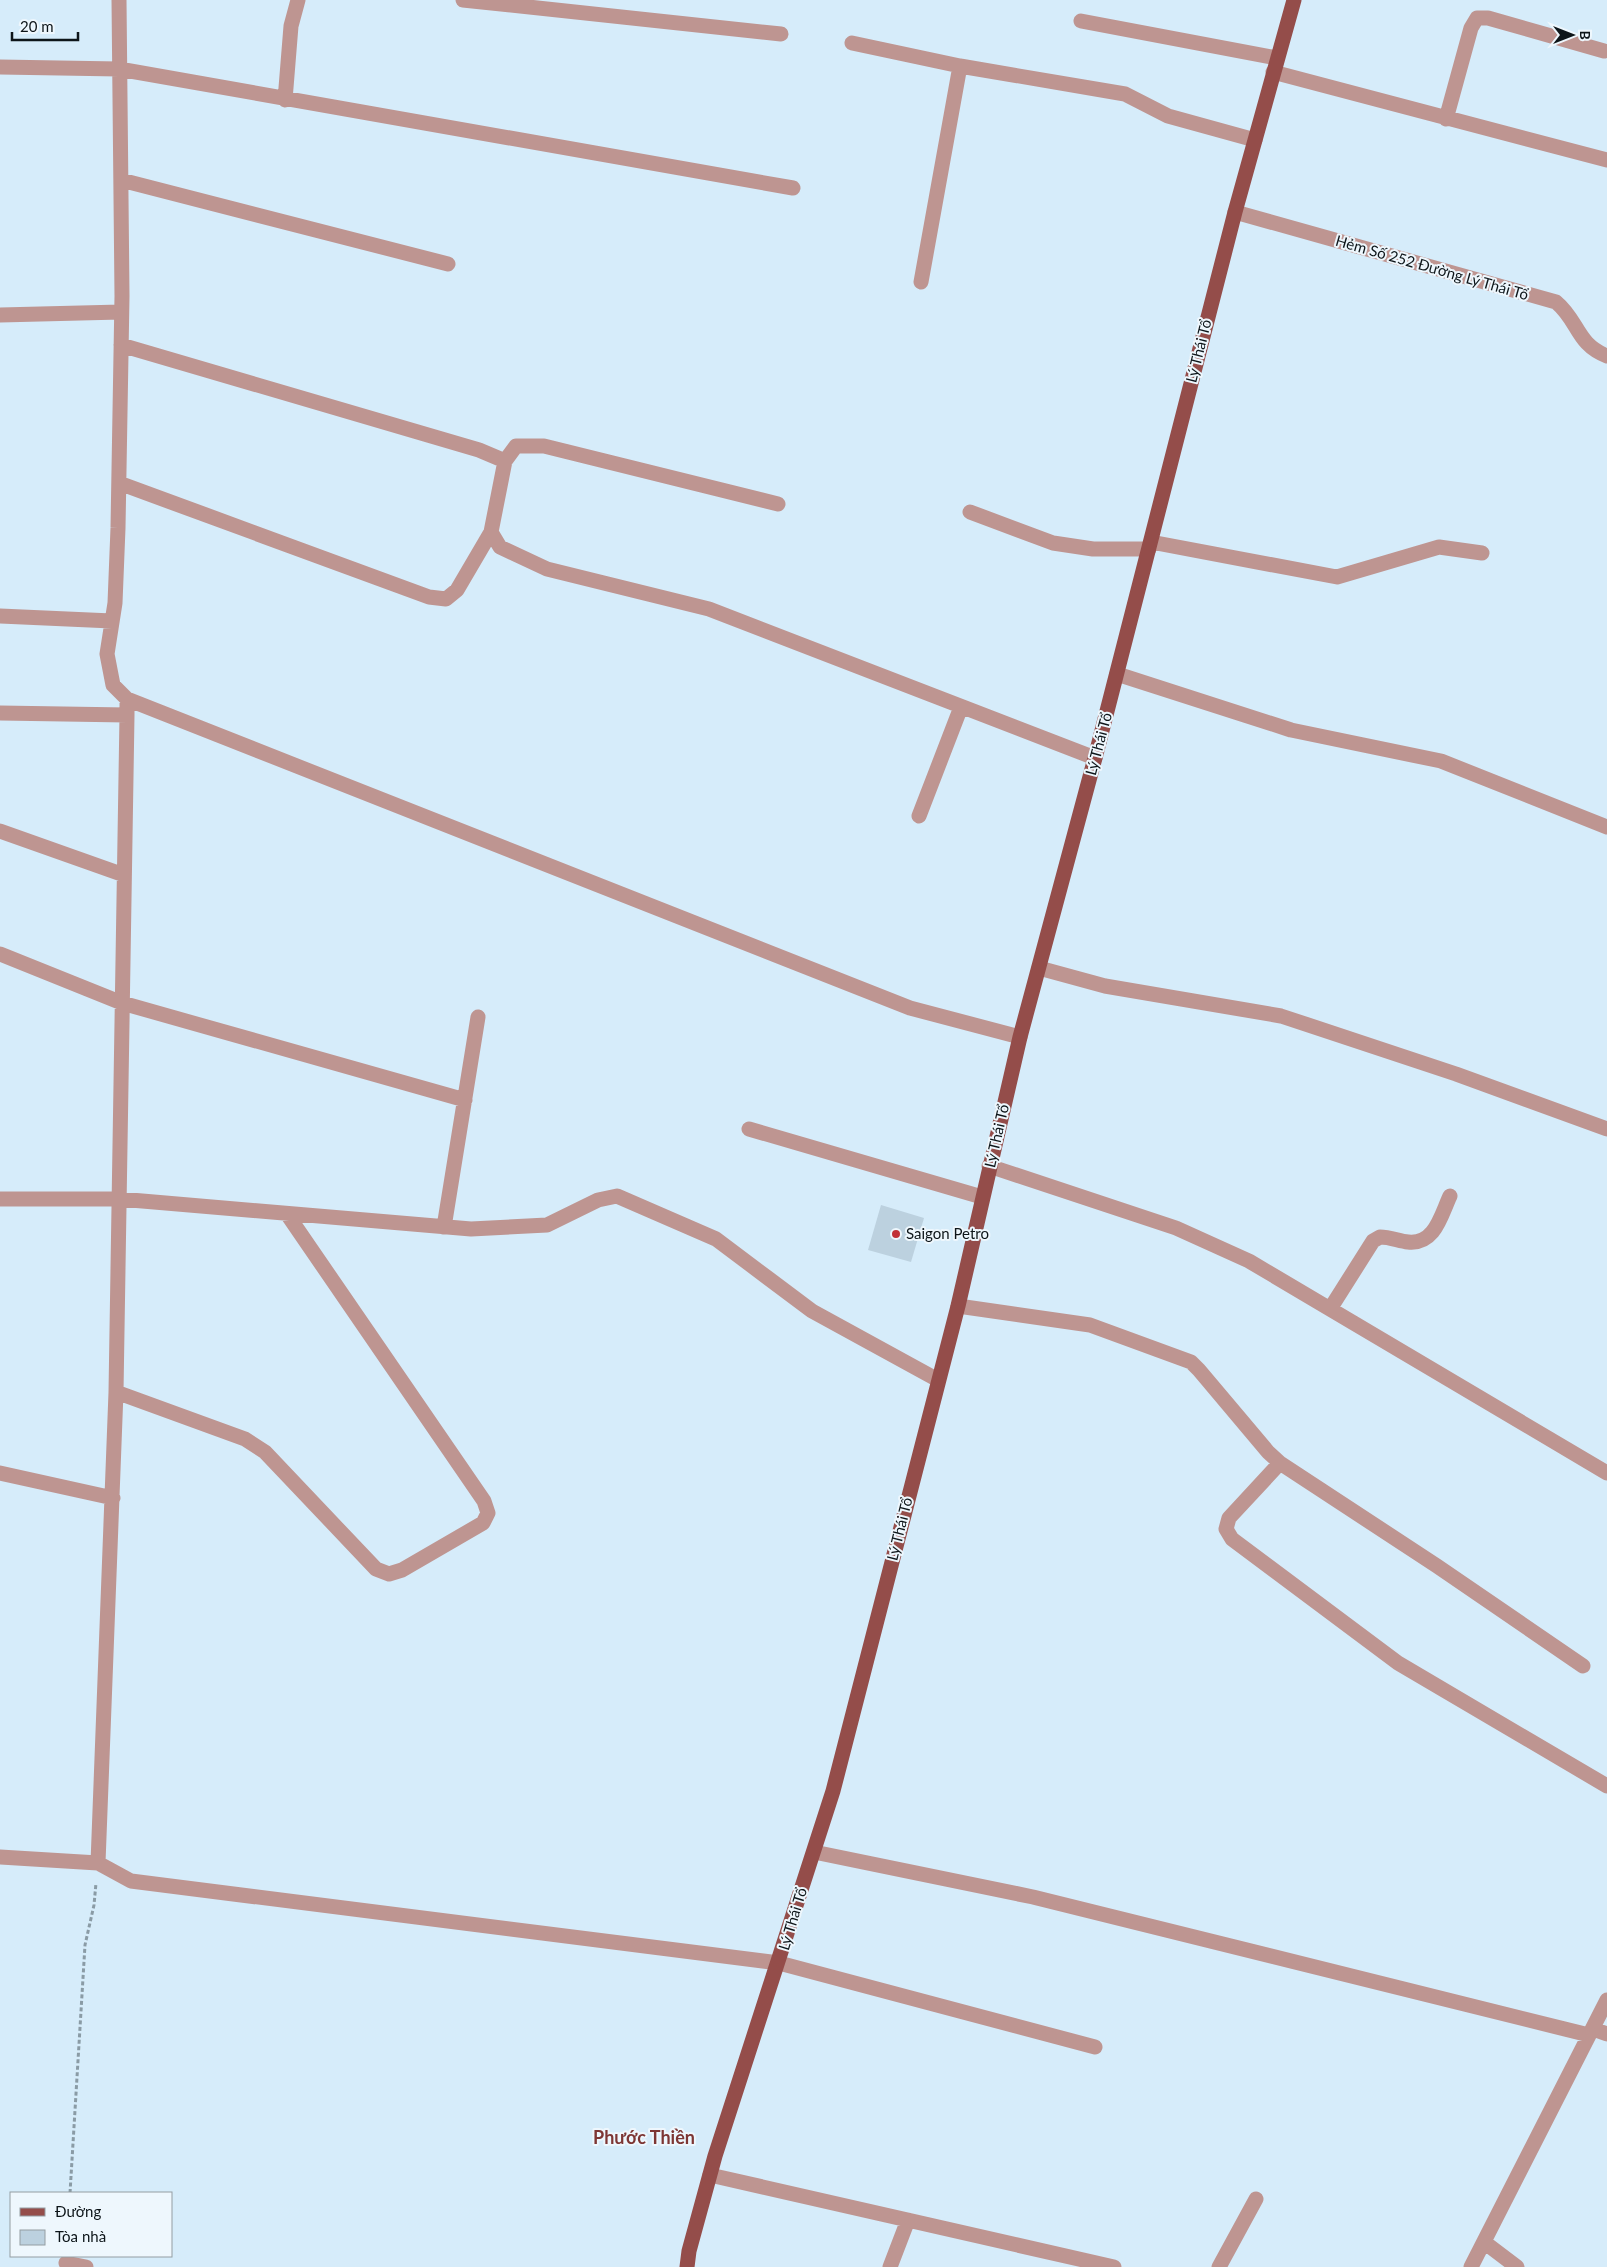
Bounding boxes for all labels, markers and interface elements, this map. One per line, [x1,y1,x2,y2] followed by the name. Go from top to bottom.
[12,10,79,42] scale bar
[1547,10,1597,60] north arrow
[20,17,54,35] text: 20 m
[1577,30,1594,40] text: B
[1334,231,1531,303] street label: Hẻm Số 252 Đường Lý Thái Tổ
[1182,317,1215,384] street label: Lý Thái Tổ
[1081,710,1115,777] street label: Lý Thái Tổ
[980,1102,1012,1169] street label: Lý Thái Tổ
[906,1224,989,1242] place label: Saigon Petro
[890,1228,902,1240] marker: Saigon Petro
[883,1495,916,1562] street label: Lý Thái Tổ
[774,1885,810,1952] street label: Lý Thái Tổ
[593,2126,695,2148] district label: Phước Thiền
[10,2192,172,2257] legend
[55,2202,101,2220] text: Đường
[55,2227,106,2245] text: Tòa nhà

